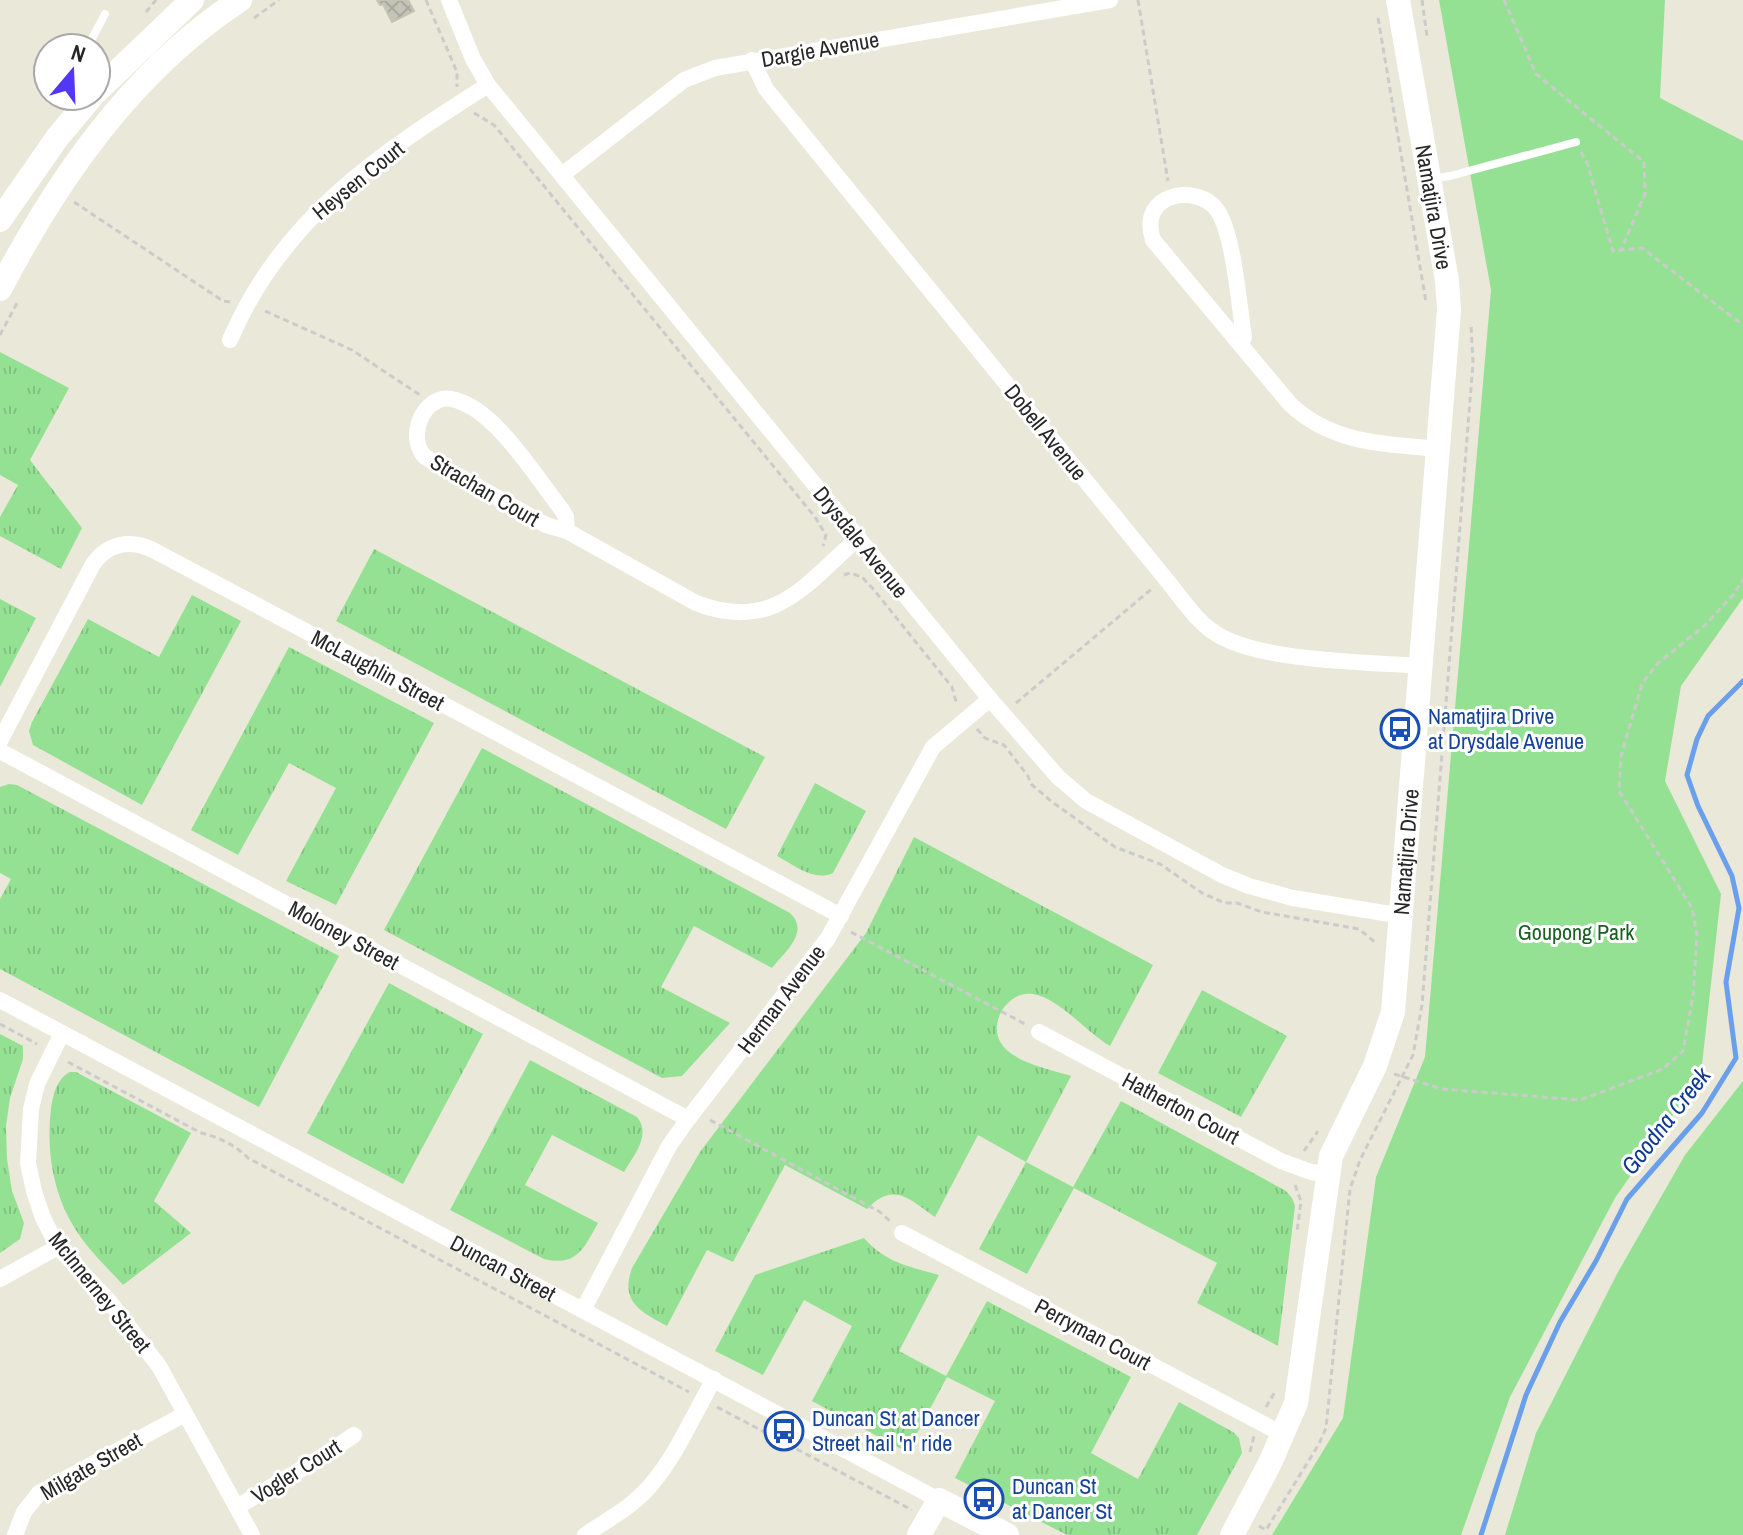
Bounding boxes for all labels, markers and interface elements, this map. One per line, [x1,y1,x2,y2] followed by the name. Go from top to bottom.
[759,24,881,74] street label: Dargie Avenue
[32,32,112,112] north arrow
[67,37,90,69] text: N
[306,134,410,226] street label: Heysen Court
[1408,142,1460,272] street label: Namatjira Drive
[998,377,1094,487] street label: Dobell Avenue
[425,447,545,533] street label: Strachan Court
[807,480,915,604] street label: Drysdale Avenue
[306,622,450,718] street label: McLaughlin Street
[1428,701,1584,756] place label: Namatjira Drive at Drysdale Avenue
[1379,708,1421,750] bus stop icon: Namatjira Drive at Drysdale Avenue
[1386,788,1426,916] street label: Namatjira Drive
[283,893,405,977] street label: Moloney Street
[1518,917,1635,947] park label: Goupong Park
[730,938,832,1060] street label: Herman Avenue
[1613,1059,1718,1181] water label: Goodna Creek
[1117,1065,1245,1151] street label: Hatherton Court
[42,1225,158,1359] street label: McInnerney Street
[445,1228,561,1308] street label: Duncan Street
[1030,1291,1156,1377] street label: Perryman Court
[812,1403,979,1458] place label: Duncan St at Dancer Street hail 'n' ride
[763,1410,805,1452] bus stop icon: Duncan St at Dancer Street hail 'n' ride
[35,1425,147,1507] street label: Milgate Street
[246,1432,346,1510] street label: Vogler Court
[1012,1471,1112,1526] place label: Duncan St at Dancer St
[963,1478,1005,1520] bus stop icon: Duncan St at Dancer St

